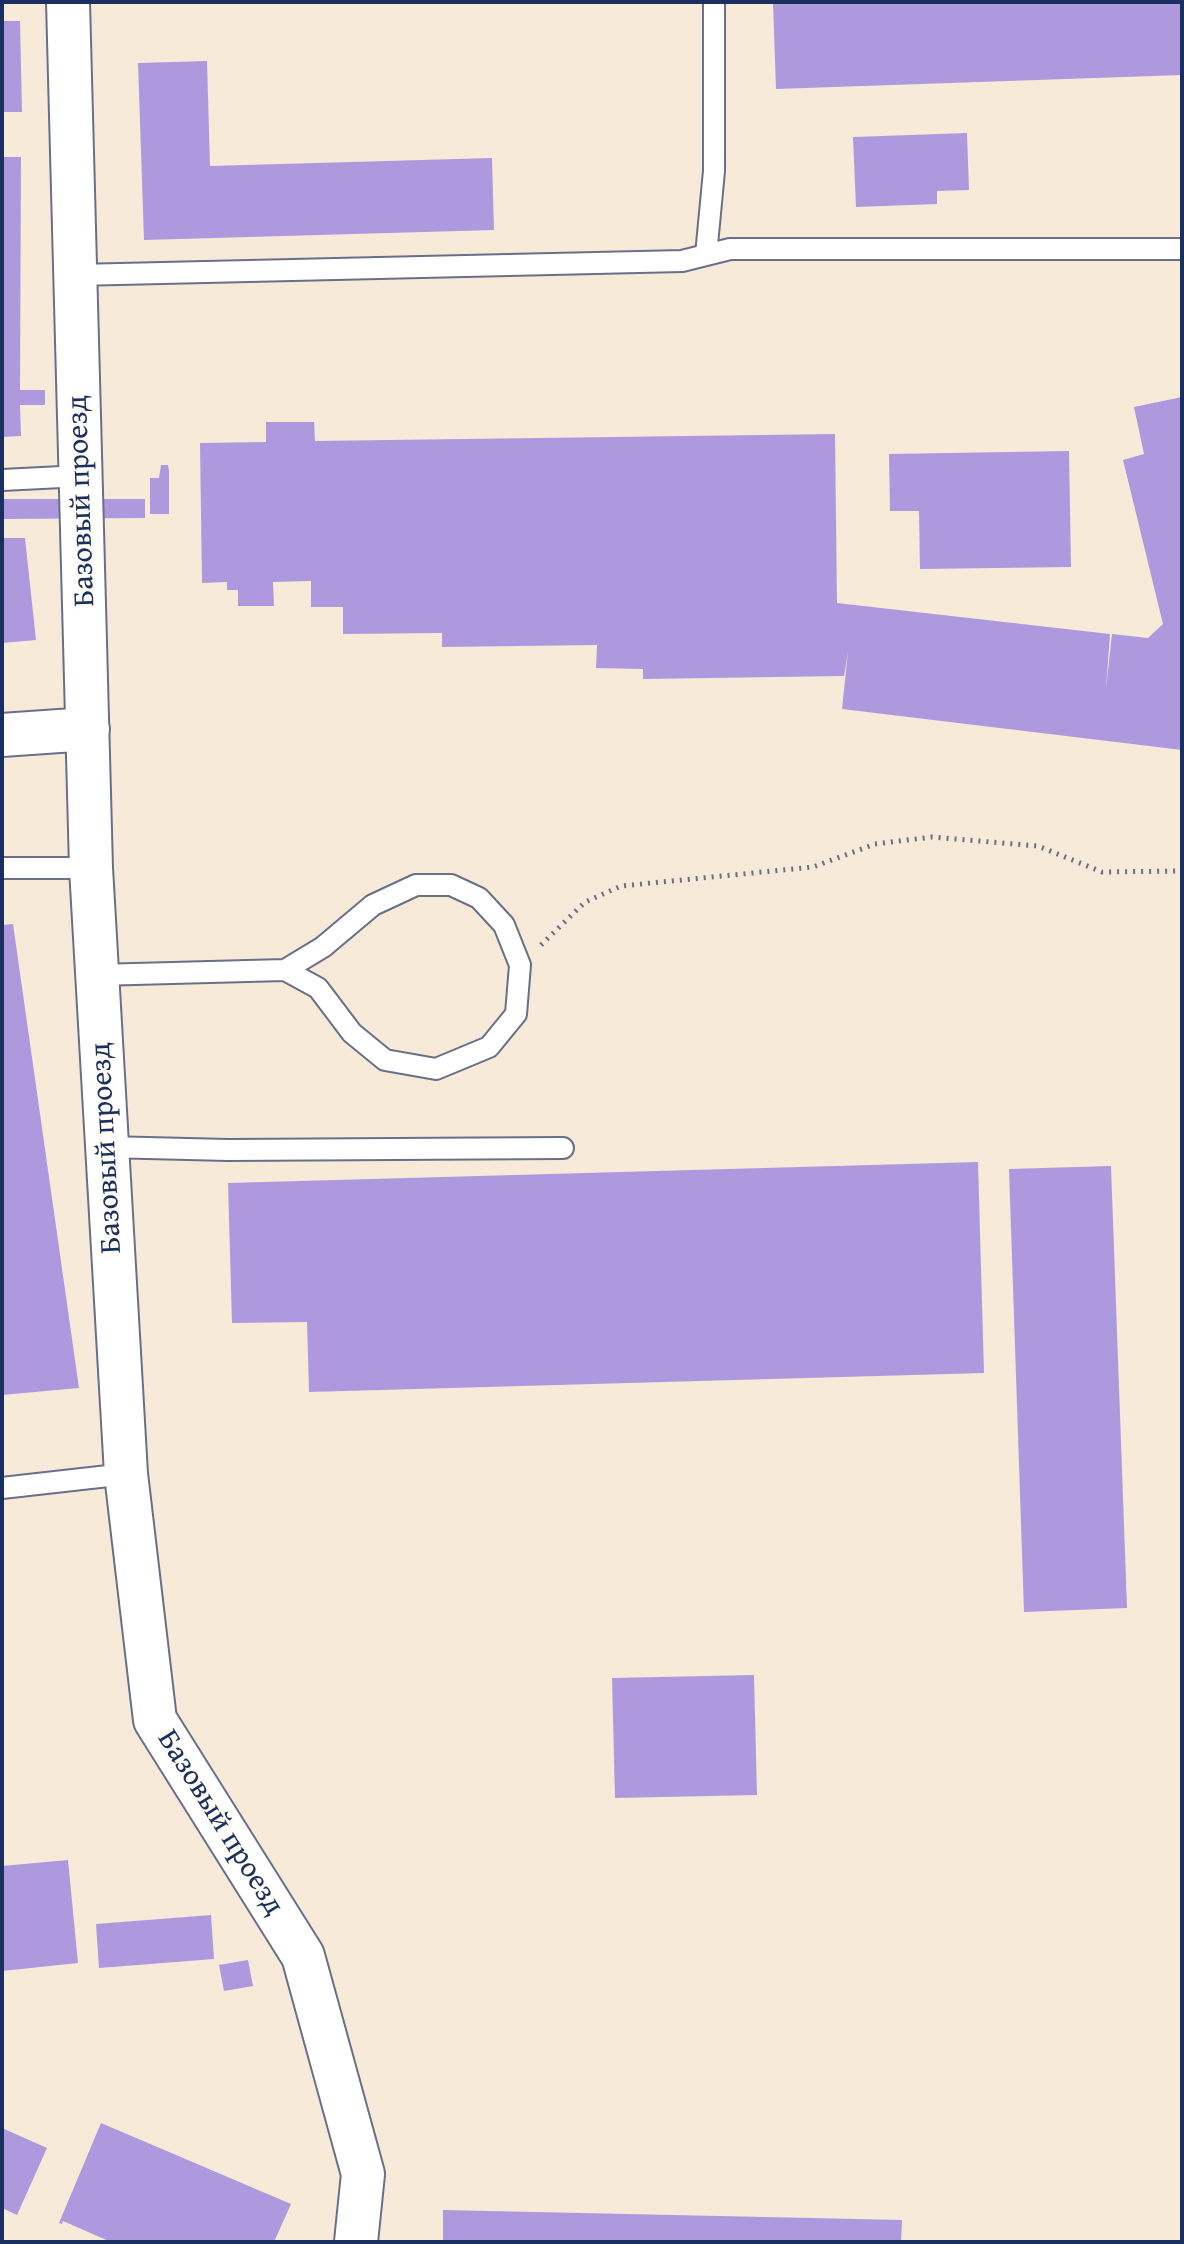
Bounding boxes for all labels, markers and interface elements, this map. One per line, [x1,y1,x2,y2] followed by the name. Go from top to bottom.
[60,395,104,607] street label: Базовый проезд
[83,1041,131,1255] street label: Базовый проезд
[149,1724,291,1922] street label: Базовый проезд

